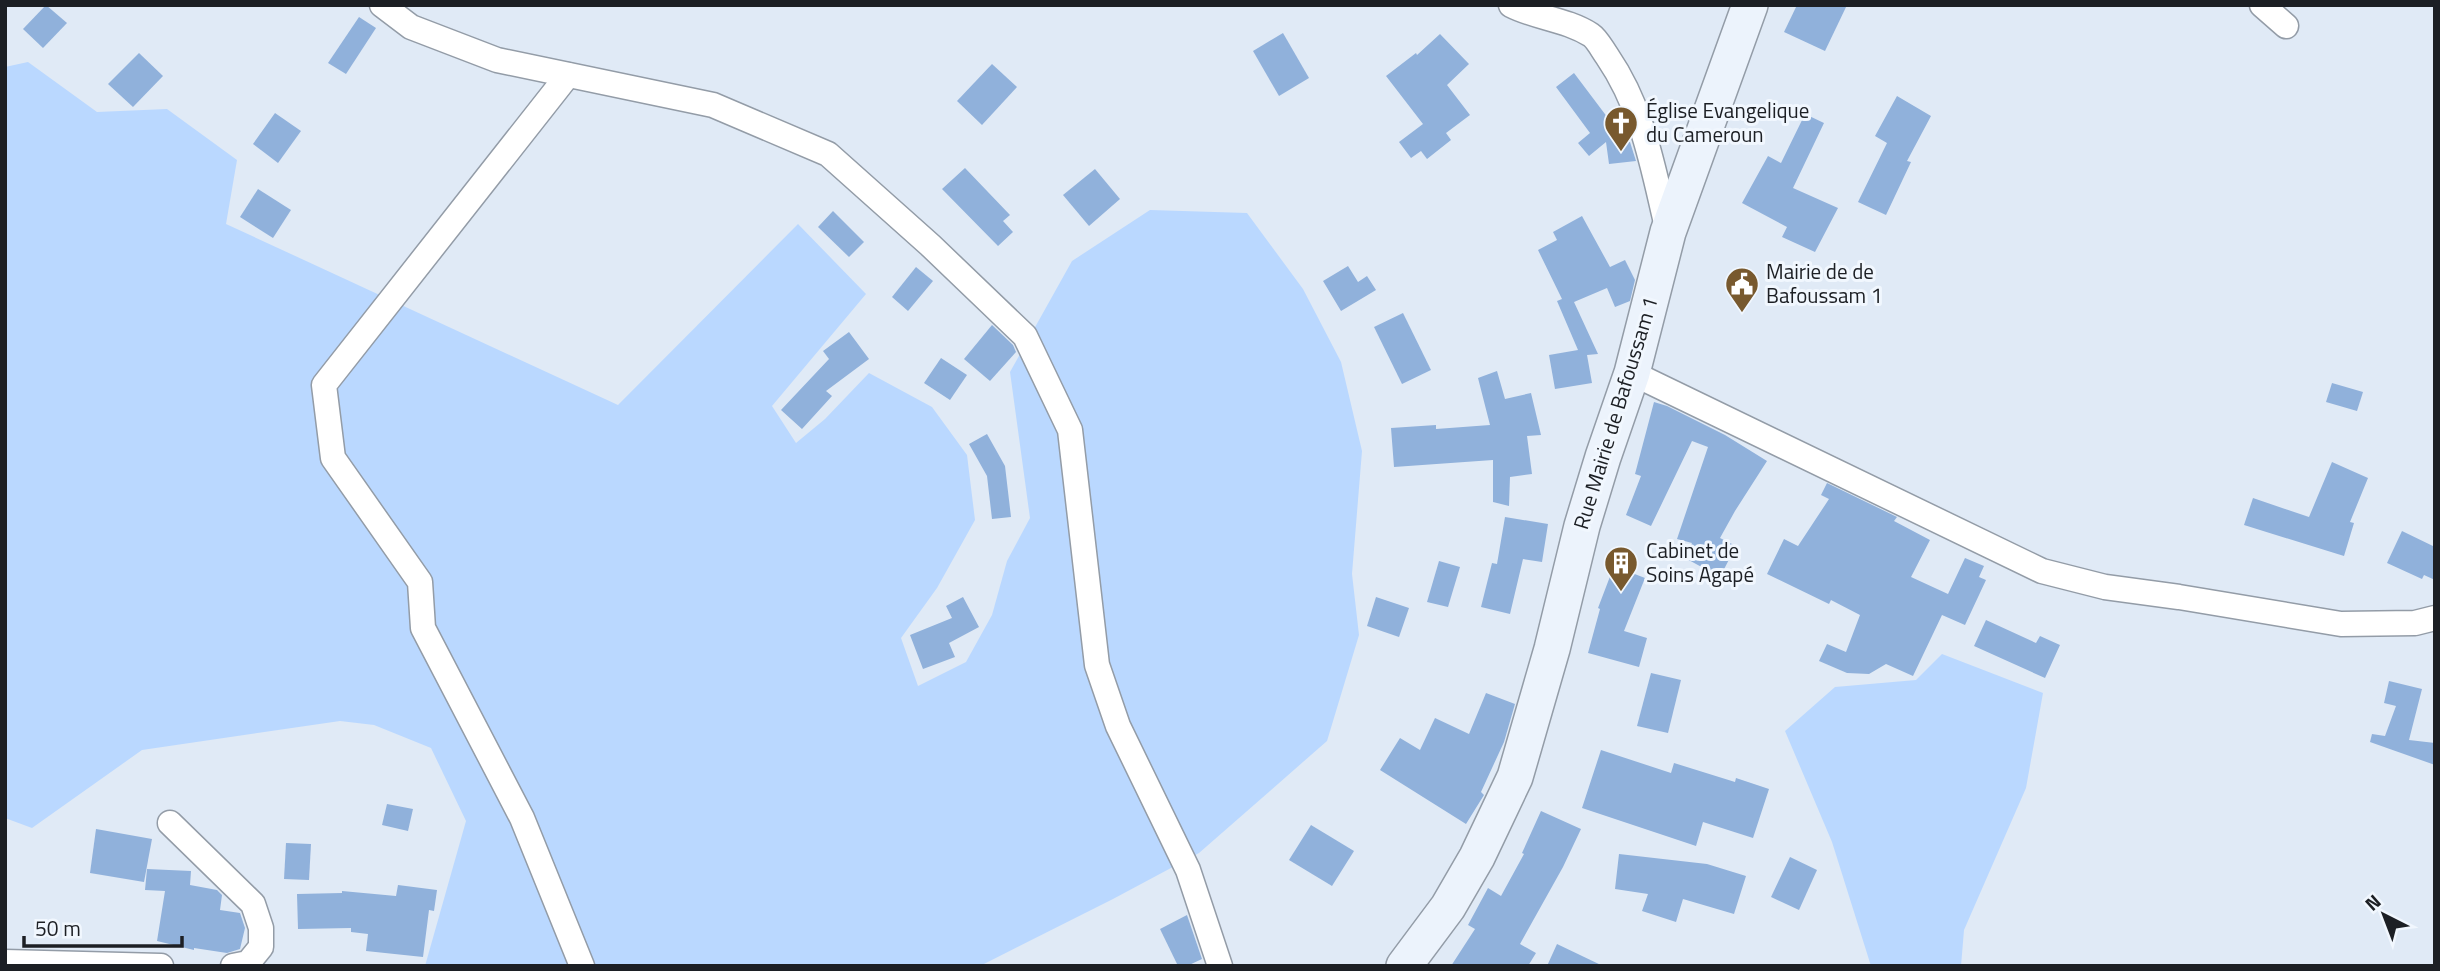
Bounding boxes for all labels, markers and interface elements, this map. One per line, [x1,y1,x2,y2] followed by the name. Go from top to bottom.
[1646,94,1809,150] place label: Église Evangelique du Cameroun
[1602,104,1640,153] church icon: Église Evangelique du Cameroun
[1766,255,1882,311] place label: Mairie de de Bafoussam 1
[1723,265,1761,314] public building icon: Mairie de de Bafoussam 1
[1564,292,1666,533] street label: Rue Mairie de Bafoussam 1
[1646,534,1754,590] place label: Cabinet de Soins Agapé
[1602,544,1640,593] building icon: Cabinet de Soins Agapé
[2349,880,2419,950] north arrow
[2358,887,2387,917] text: N
[24,904,182,948] scale bar
[35,912,81,944] text: 50 m

